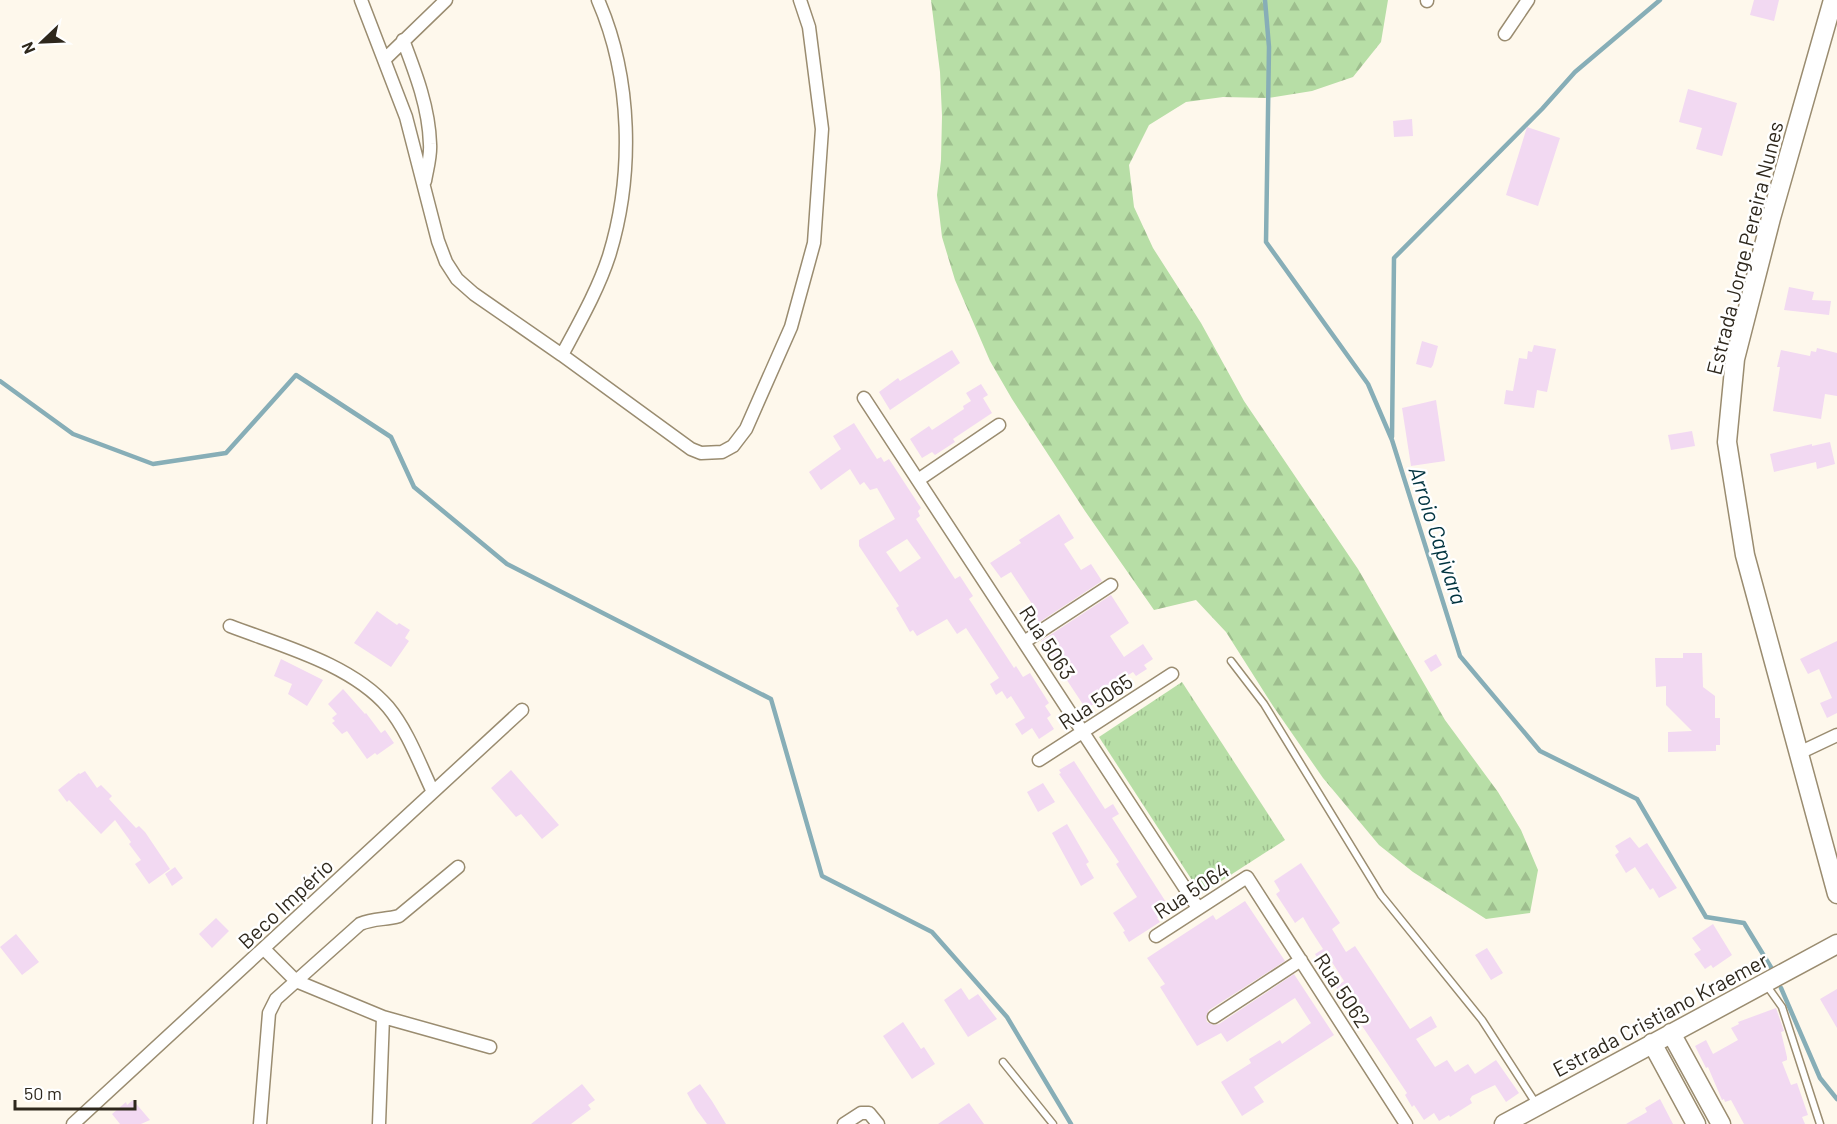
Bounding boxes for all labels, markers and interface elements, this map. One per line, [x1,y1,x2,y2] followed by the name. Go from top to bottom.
[12,12,72,72] north arrow
[17,39,39,57] text: N
[1700,119,1788,377] street label: Estrada Jorge Pereira Nunes
[1404,463,1474,607] water label: Arroio Capivara
[1015,600,1081,684] street label: Rua 5063
[1053,668,1137,734] street label: Rua 5065
[232,853,338,953] street label: Beco Império
[1149,857,1233,923] street label: Rua 5064
[1548,946,1772,1081] street label: Estrada Cristiano Kraemer
[1310,948,1376,1032] street label: Rua 5062
[15,1073,135,1111] scale bar
[24,1082,62,1104] text: 50 m

